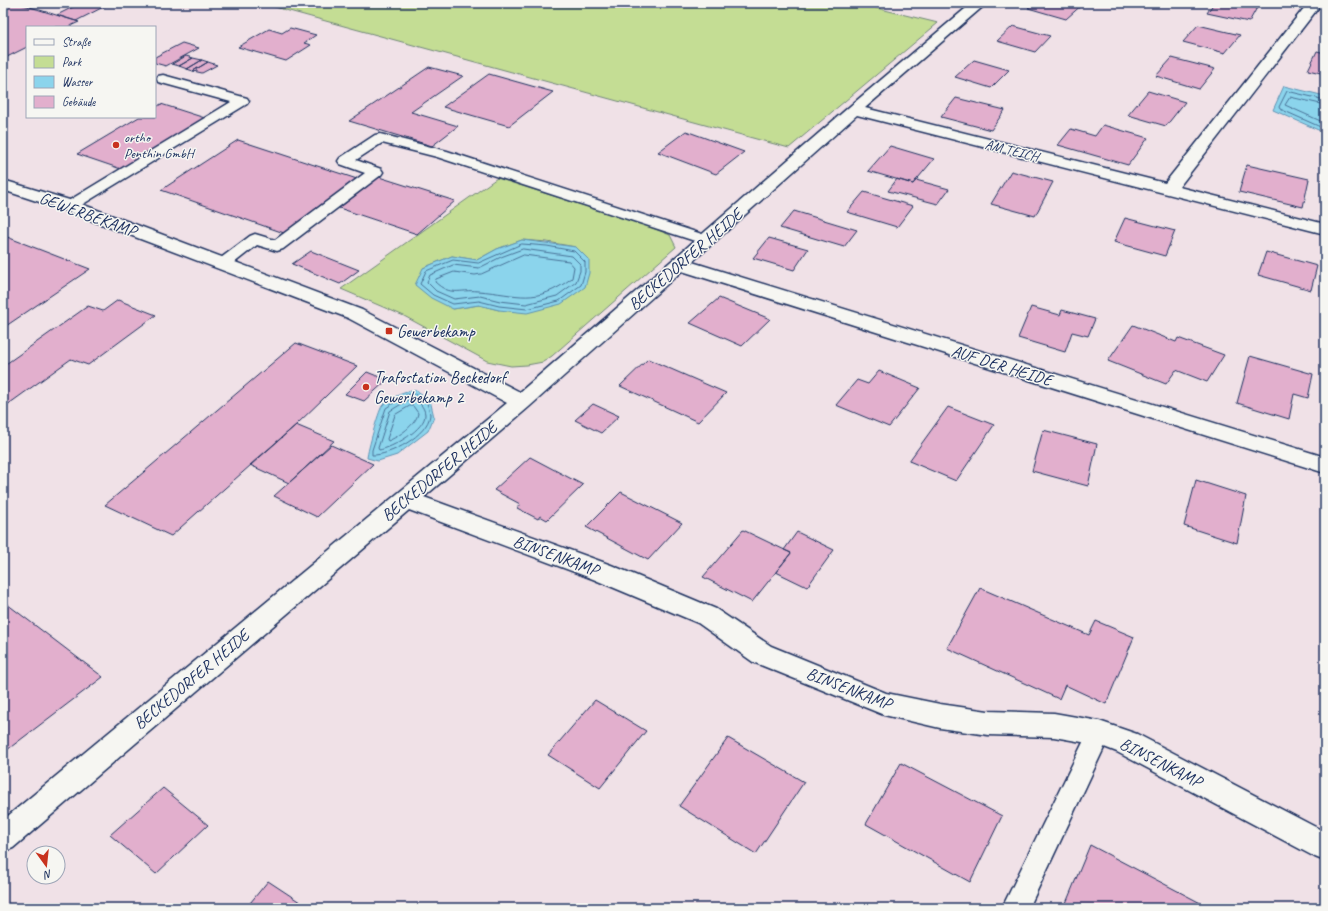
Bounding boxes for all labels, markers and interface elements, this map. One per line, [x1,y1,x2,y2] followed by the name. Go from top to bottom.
[26,26,156,118] legend
[62,34,91,50] text: Straße
[62,54,83,70] text: Park
[62,74,94,90] text: Wasser
[62,94,96,110] text: Gebäude
[124,129,196,162] place label: ortho Penthin GmbH
[983,136,1042,166] street label: AM TEICH
[111,140,121,150] marker: ortho Penthin GmbH
[37,187,141,242] street label: GEWERBEKAMP
[624,203,748,315] street label: BECKEDORFER HEIDE
[397,321,476,342] place label: Gewerbekamp
[384,326,394,336] marker: Gewerbekamp
[949,340,1057,392] street label: AUF DER HEIDE
[374,367,510,408] place label: Trafostation Beckedorf Gewerbekamp 2
[361,382,371,392] marker: Trafostation Beckedorf Gewerbekamp 2
[377,416,503,526] street label: BECKEDORFER HEIDE
[510,530,603,581] street label: BINSENKAMP
[129,624,255,734] street label: BECKEDORFER HEIDE
[803,663,896,715] street label: BINSENKAMP
[1116,733,1207,793] street label: BINSENKAMP
[26,845,66,885] north arrow
[41,867,54,883] text: N

